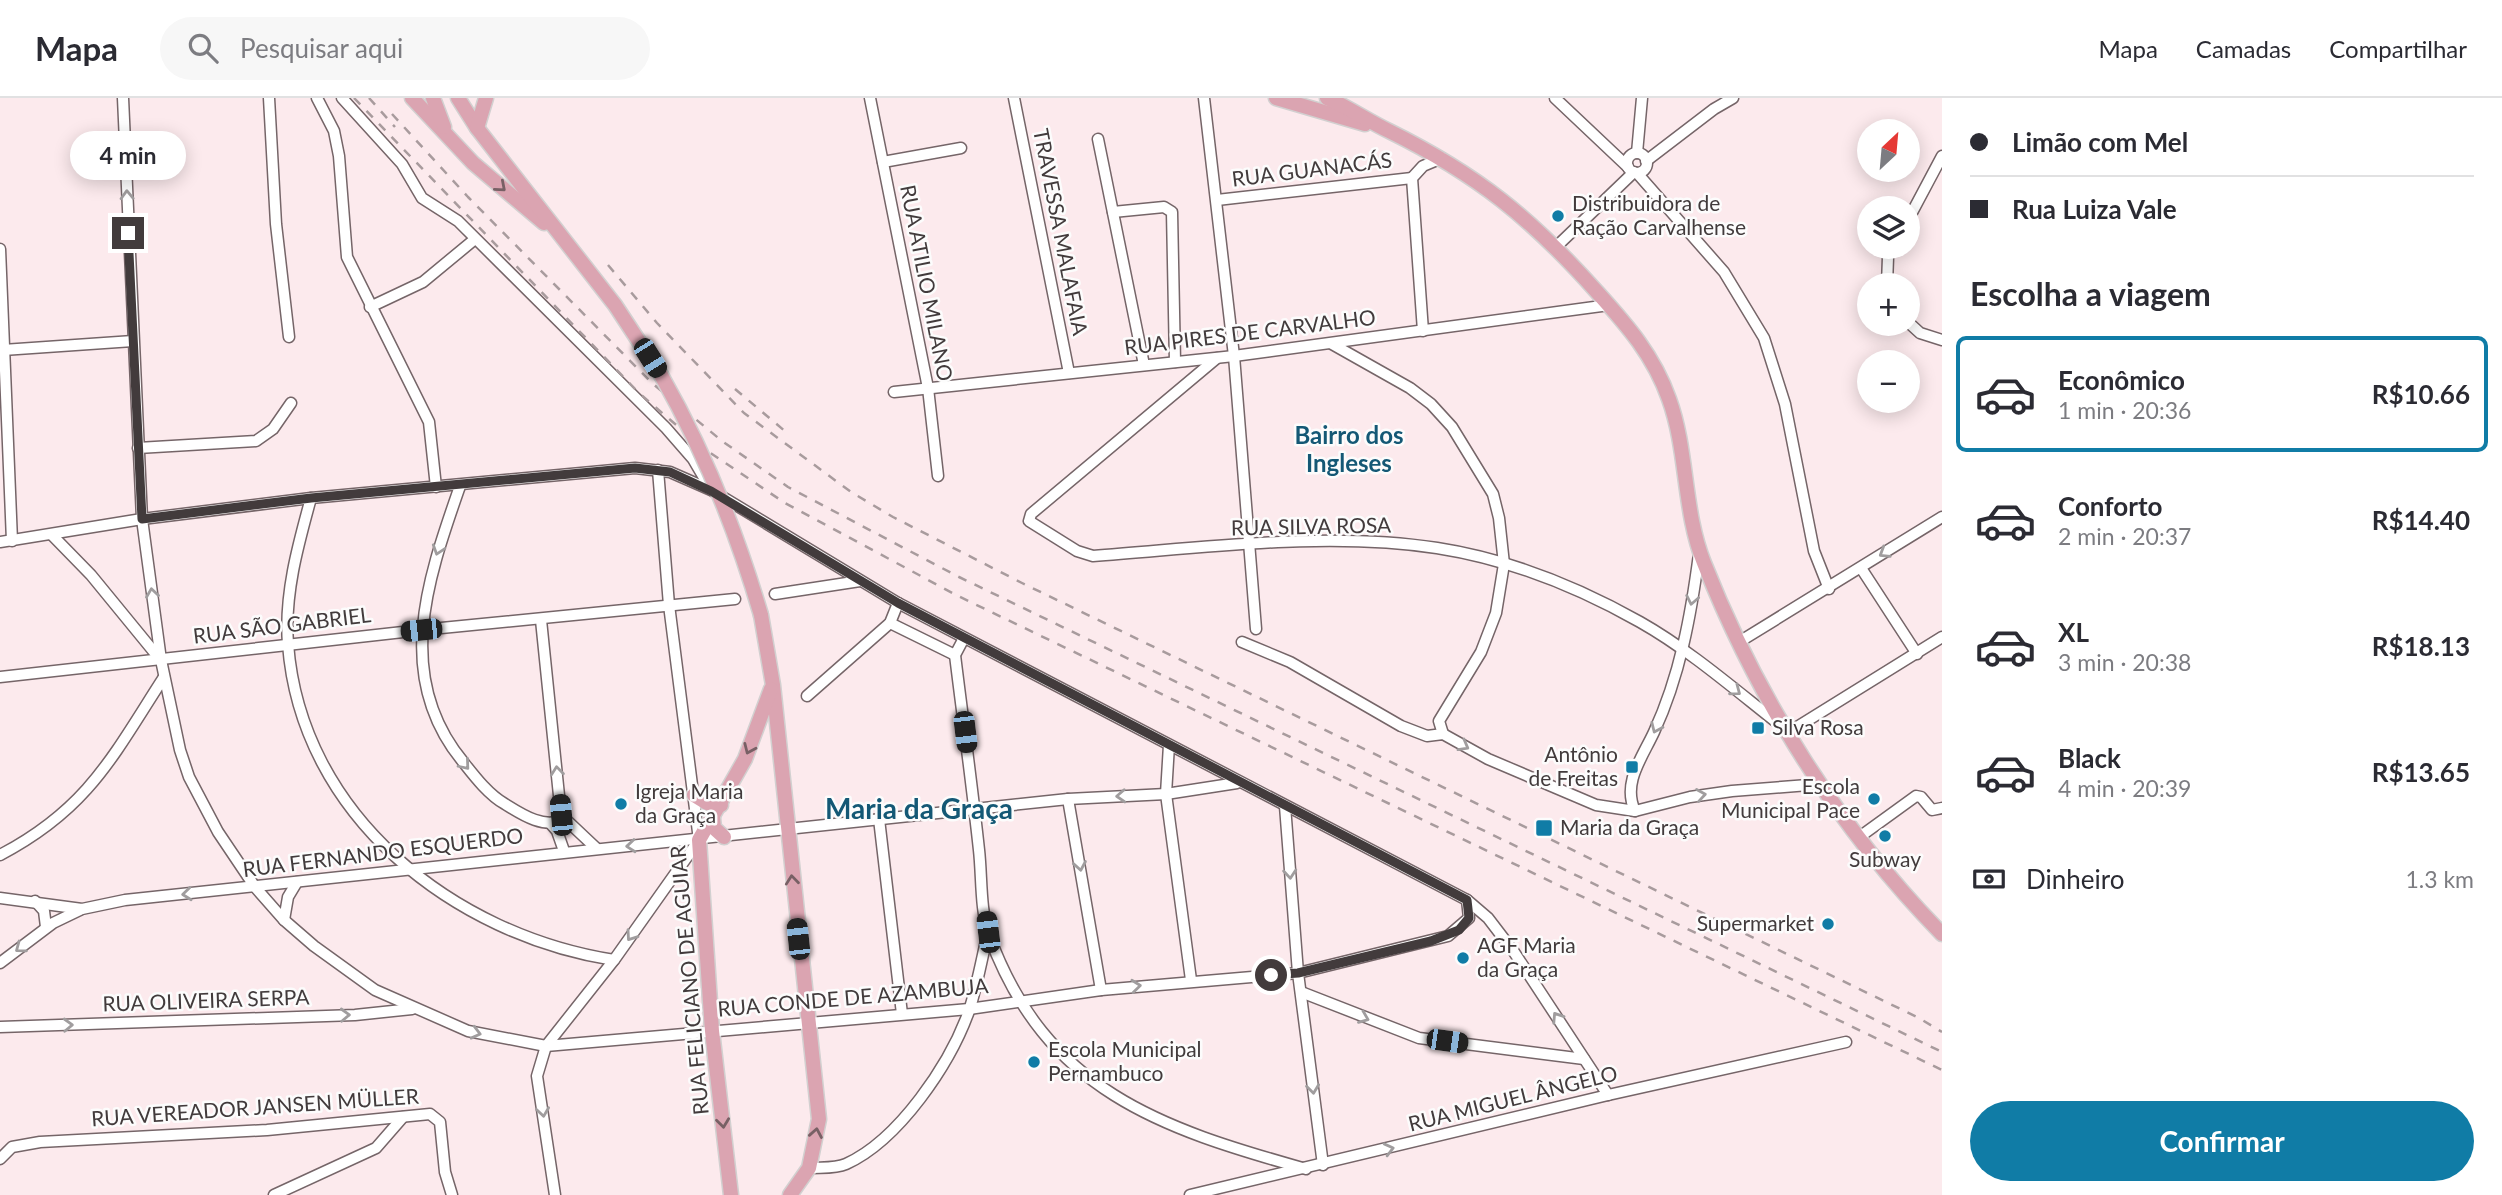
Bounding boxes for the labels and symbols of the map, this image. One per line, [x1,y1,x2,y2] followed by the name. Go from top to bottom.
[1857,119,1920,182] north arrow
[1029,126,1094,338] street label: TRAVESSA MALAFAIA
[70,131,186,180] callout: 4 min
[1230,146,1393,191] street label: RUA GUANACÁS
[493,179,506,191] one-way arrow
[896,182,959,383] street label: RUA ATILIO MILANO
[119,189,134,200] one-way arrow
[1572,190,1746,239] place label: Distribuidora de Ração Carvalhense
[1550,208,1566,224] marker: Distribuidora de Ração Carvalhense
[112,217,144,249] route end
[1123,304,1377,359] street label: RUA PIRES DE CARVALHO
[630,335,671,381] car
[1294,420,1404,477] district label: Bairro dos Ingleses
[1231,512,1392,539] street label: RUA SILVA ROSA
[432,544,447,556] one-way arrow
[1879,545,1892,558] one-way arrow
[144,587,159,598] one-way arrow
[1685,594,1700,606] one-way arrow
[191,601,372,648] street label: RUA SÃO GABRIEL
[400,617,443,643] car
[1728,683,1740,696] one-way arrow
[953,710,978,754] car
[1772,714,1864,739] place label: Silva Rosa
[1650,720,1664,733] one-way arrow
[1750,720,1766,736] marker: Silva Rosa
[1457,738,1469,751] one-way arrow
[743,741,757,754] one-way arrow
[1528,741,1618,790] place label: Antônio de Freitas
[457,757,469,770] one-way arrow
[1624,759,1640,775] marker: Antônio de Freitas
[550,765,565,776] one-way arrow
[1721,773,1860,822] place label: Escola Municipal Pace
[635,778,743,827] place label: Igreja Maria da Graça
[1695,788,1707,803] one-way arrow
[1115,789,1126,804] one-way arrow
[825,791,1013,825] district label: Maria da Graça
[1866,791,1882,807] marker: Escola Municipal Pace
[549,793,574,837] car
[613,796,629,812] marker: Igreja Maria da Graça
[1560,814,1699,839] place label: Maria da Graça
[1534,818,1554,838] marker: Maria da Graça
[241,822,525,881] street label: RUA FERNANDO ESQUERDO
[1877,828,1893,844] marker: Subway
[625,838,636,853] one-way arrow
[664,843,713,1116] street label: RUA FELICIANO DE AGUIAR
[1849,846,1921,871] place label: Subway
[1072,860,1087,872] one-way arrow
[1282,869,1297,880] one-way arrow
[785,874,800,885] one-way arrow
[181,886,192,901] one-way arrow
[976,910,1001,954] car
[1697,910,1814,935] place label: Supermarket
[1820,916,1836,932] marker: Supermarket
[786,917,811,961] car
[627,928,639,941] one-way arrow
[1477,932,1576,981] place label: AGF Maria da Graça
[15,939,28,952] one-way arrow
[1455,950,1471,966] marker: AGF Maria da Graça
[1255,959,1287,991] route start
[716,972,990,1021] street label: RUA CONDE DE AZAMBUJA
[1130,979,1142,994] one-way arrow
[102,983,311,1016] street label: RUA OLIVEIRA SERPA
[339,1008,350,1023] one-way arrow
[1357,1010,1369,1024] one-way arrow
[1552,1012,1565,1025] one-way arrow
[63,1017,74,1033] one-way arrow
[470,1025,482,1039] one-way arrow
[1425,1028,1470,1054] car
[1048,1036,1202,1085] place label: Escola Municipal Pernambuco
[1026,1054,1042,1070] marker: Escola Municipal Pernambuco
[1405,1059,1620,1136] street label: RUA MIGUEL ÂNGELO
[90,1083,420,1130] street label: RUA VEREADOR JANSEN MÜLLER
[1306,1083,1321,1095] one-way arrow
[535,1106,550,1118] one-way arrow
[715,1117,730,1129] one-way arrow
[808,1127,823,1139] one-way arrow
[1383,1143,1395,1157] one-way arrow

